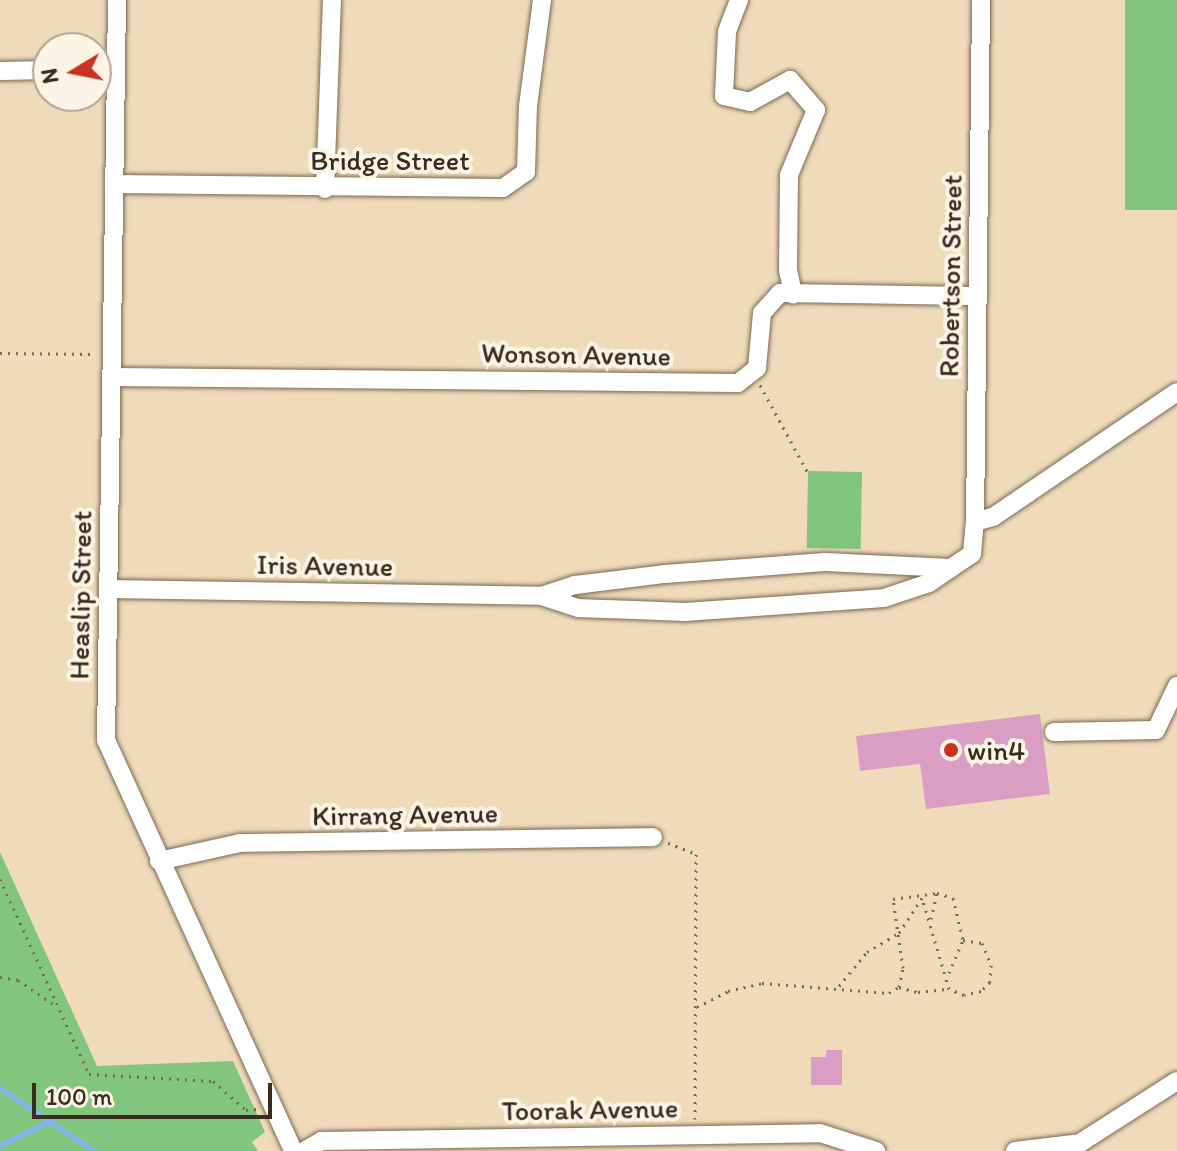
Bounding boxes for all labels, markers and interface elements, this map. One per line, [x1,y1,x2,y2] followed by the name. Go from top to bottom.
[32,32,112,112] north arrow
[35,66,64,86] text: N
[310,143,470,177] street label: Bridge Street
[931,175,969,377] street label: Robertson Street
[481,336,671,372] street label: Wonson Avenue
[62,510,98,680] street label: Heaslip Street
[257,547,393,583] street label: Iris Avenue
[967,733,1025,767] place label: win4
[942,741,960,759] marker: win4
[312,796,498,832] street label: Kirrang Avenue
[36,1067,276,1117] scale bar
[46,1082,112,1111] text: 100 m
[502,1091,678,1127] street label: Toorak Avenue

